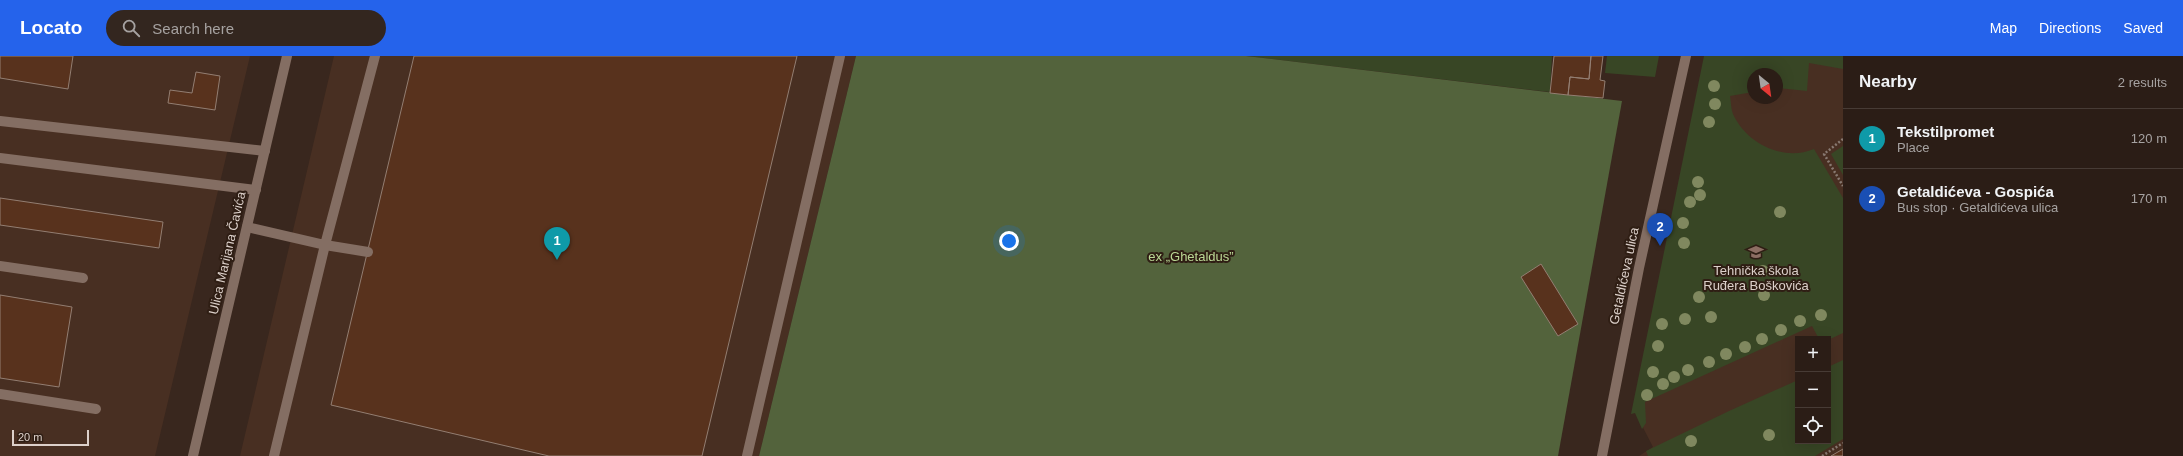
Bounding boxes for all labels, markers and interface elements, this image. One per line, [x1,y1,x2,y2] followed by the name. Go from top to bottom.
[106,10,386,46] search box
[20,17,82,38] text: Locato
[120,17,142,39] icon: search
[152,20,234,37] text: Search here
[1990,20,2017,36] text: Map
[2039,20,2101,36] text: Directions
[2123,20,2163,36] text: Saved
[1747,68,1783,104] north arrow
[1859,72,1917,91] text: Nearby
[2118,75,2167,90] text: 2 results
[1897,123,1994,140] text: Tekstilpromet
[1868,131,1876,146] text: 1
[2131,131,2167,146] text: 120 m
[1897,140,1930,155] text: Place
[1897,183,2054,200] text: Getaldićeva - Gospića
[206,189,249,316] street label: Ulica Marijana Čavića
[1868,191,1876,206] text: 2
[2131,191,2167,206] text: 170 m
[1897,200,2058,215] text: Bus stop · Getaldićeva ulica
[1647,213,1673,246] pin: 2
[1606,225,1642,326] street label: Getaldićeva ulica
[544,227,570,260] pin: 1
[999,231,1019,251] your location
[1747,243,1765,261] school or university icon: Tehnička škola Ruđera Boškovića
[1148,249,1234,264] park label: ex „Ghetaldus”
[1703,263,1810,293] place label: Tehnička škola Ruđera Boškovića
[1795,336,1831,444] map controls
[1795,336,1831,372] button: +
[1795,372,1831,408] button: −
[1795,408,1831,444] button: locate
[12,428,89,447] scale bar
[18,431,42,443] text: 20 m

